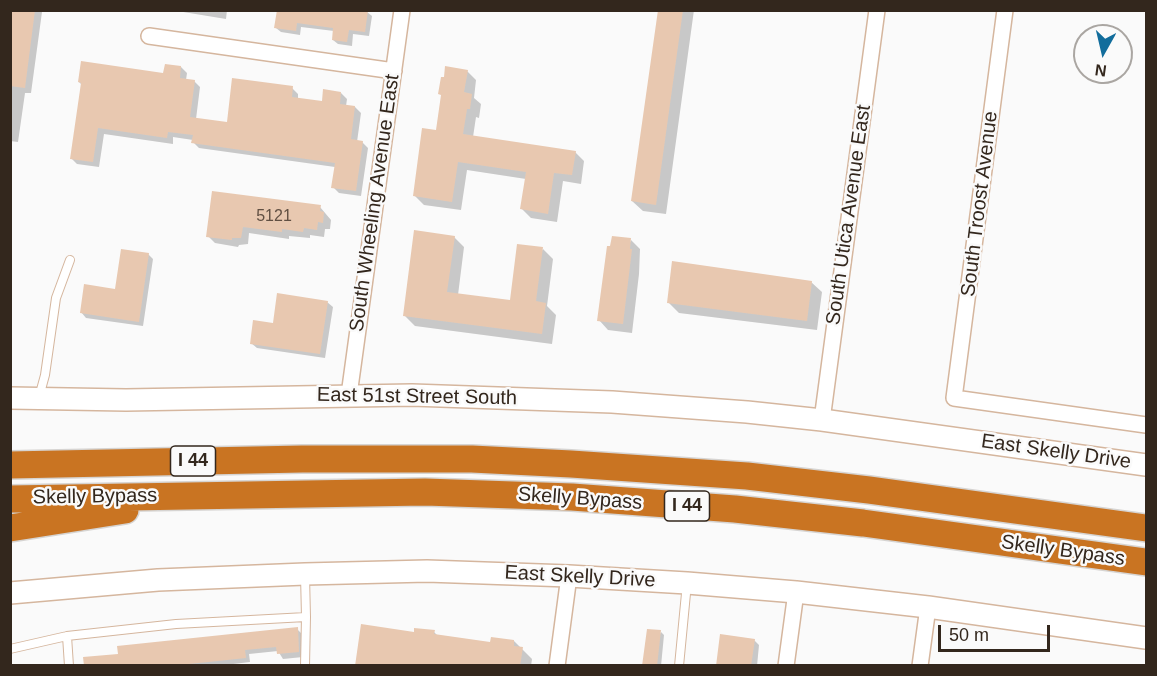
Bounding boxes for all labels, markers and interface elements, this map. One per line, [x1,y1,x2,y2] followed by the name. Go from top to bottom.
[1073,24,1133,84] north arrow
[1094,61,1108,80] text: N
[345,73,405,333] street label: South Wheeling Avenue East
[822,103,876,327] street label: South Utica Avenue East
[957,110,1003,298] street label: South Troost Avenue
[256,207,292,227] house number: 5121
[317,383,517,411] street label: East 51st Street South
[979,430,1133,474] street label: East Skelly Drive
[170,446,216,476] road number: I 44
[517,483,643,515] street label: Skelly Bypass
[33,484,157,510] street label: Skelly Bypass
[664,491,710,521] road number: I 44
[1000,530,1126,572] street label: Skelly Bypass
[504,561,656,593] street label: East Skelly Drive
[941,613,1054,651] scale bar
[949,625,989,645] text: 50 m

